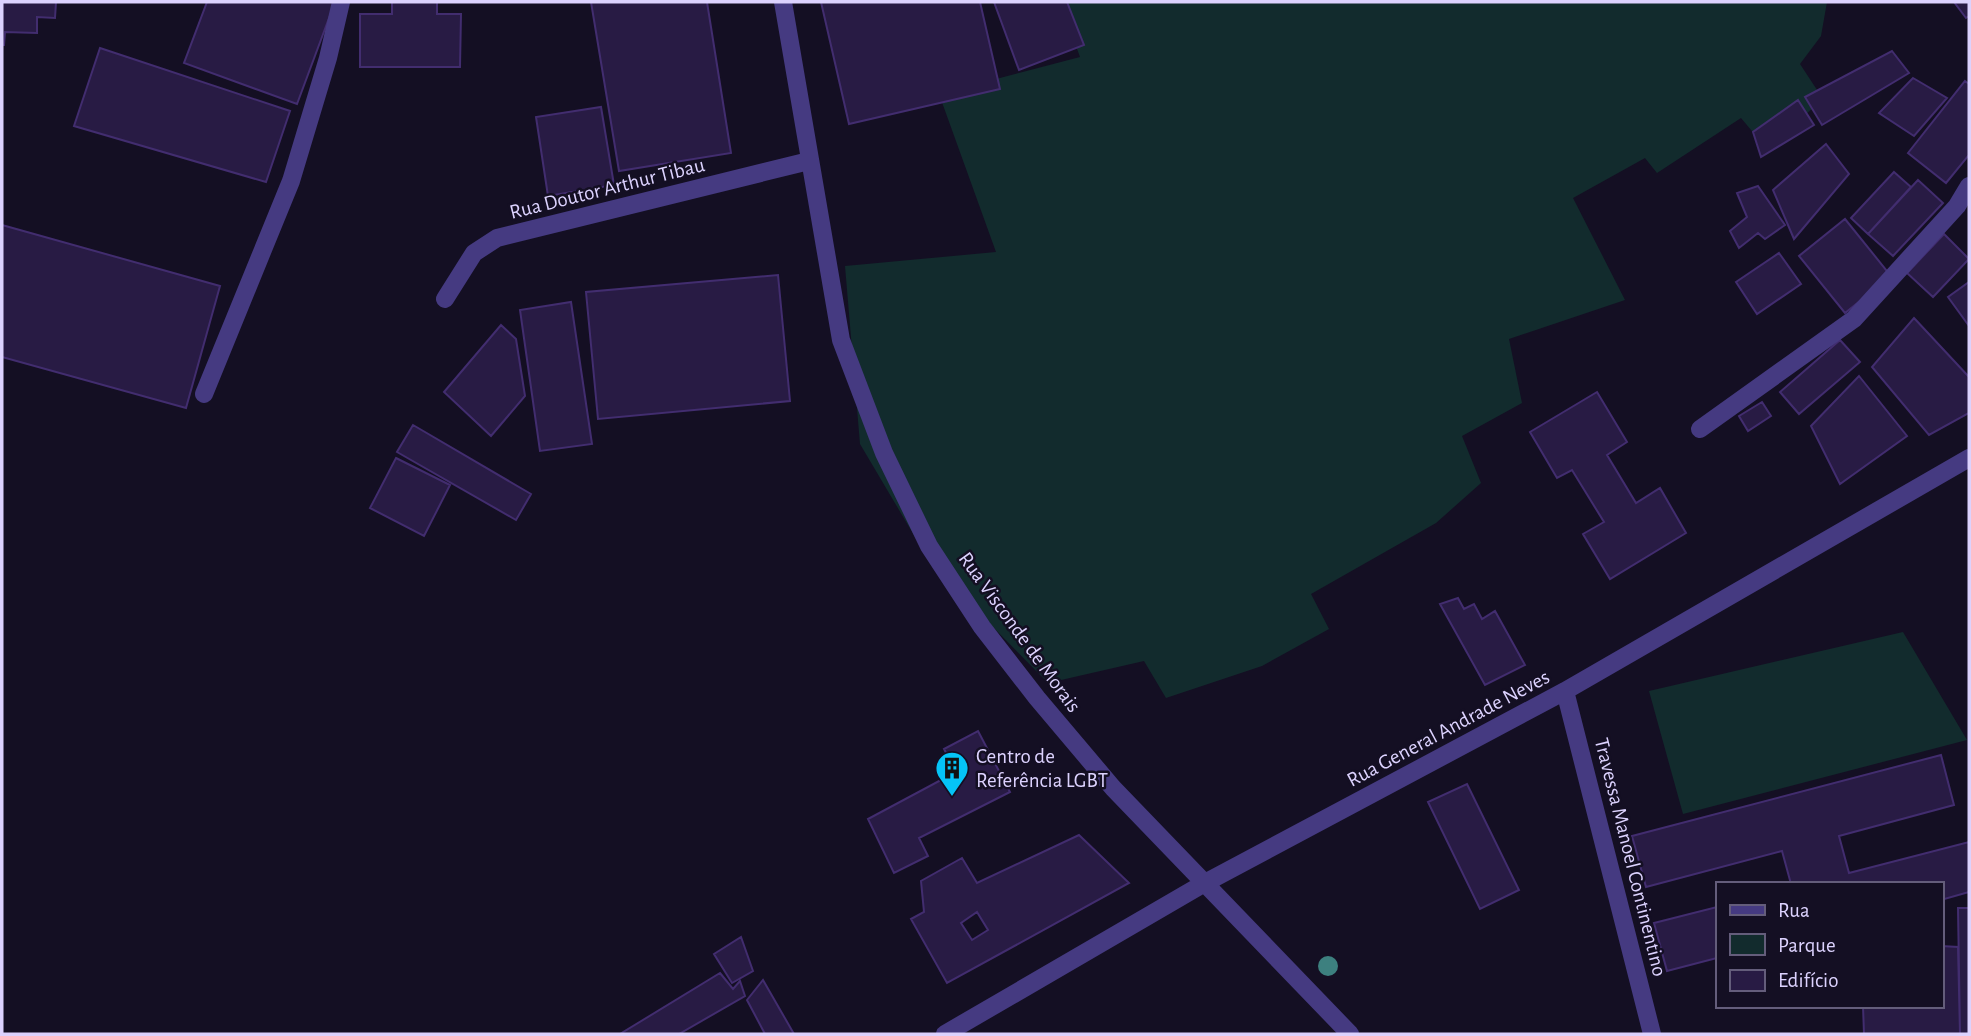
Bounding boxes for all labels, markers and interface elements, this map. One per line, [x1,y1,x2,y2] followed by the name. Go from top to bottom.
[507,154,707,223] street label: Rua Doutor Arthur Tibau
[955,548,1085,716] street label: Rua Visconde de Morais
[1344,666,1553,791] street label: Rua General Andrade Neves
[1591,736,1670,978] street label: Travessa Manoel Continentino
[976,746,1108,791] place label: Centro de Referência LGBT
[933,749,971,798] building icon: Centro de Referência LGBT
[1716,882,1943,1008] legend
[1778,900,1810,921] text: Rua
[1778,935,1836,956] text: Parque
[1778,970,1838,991] text: Edifício

